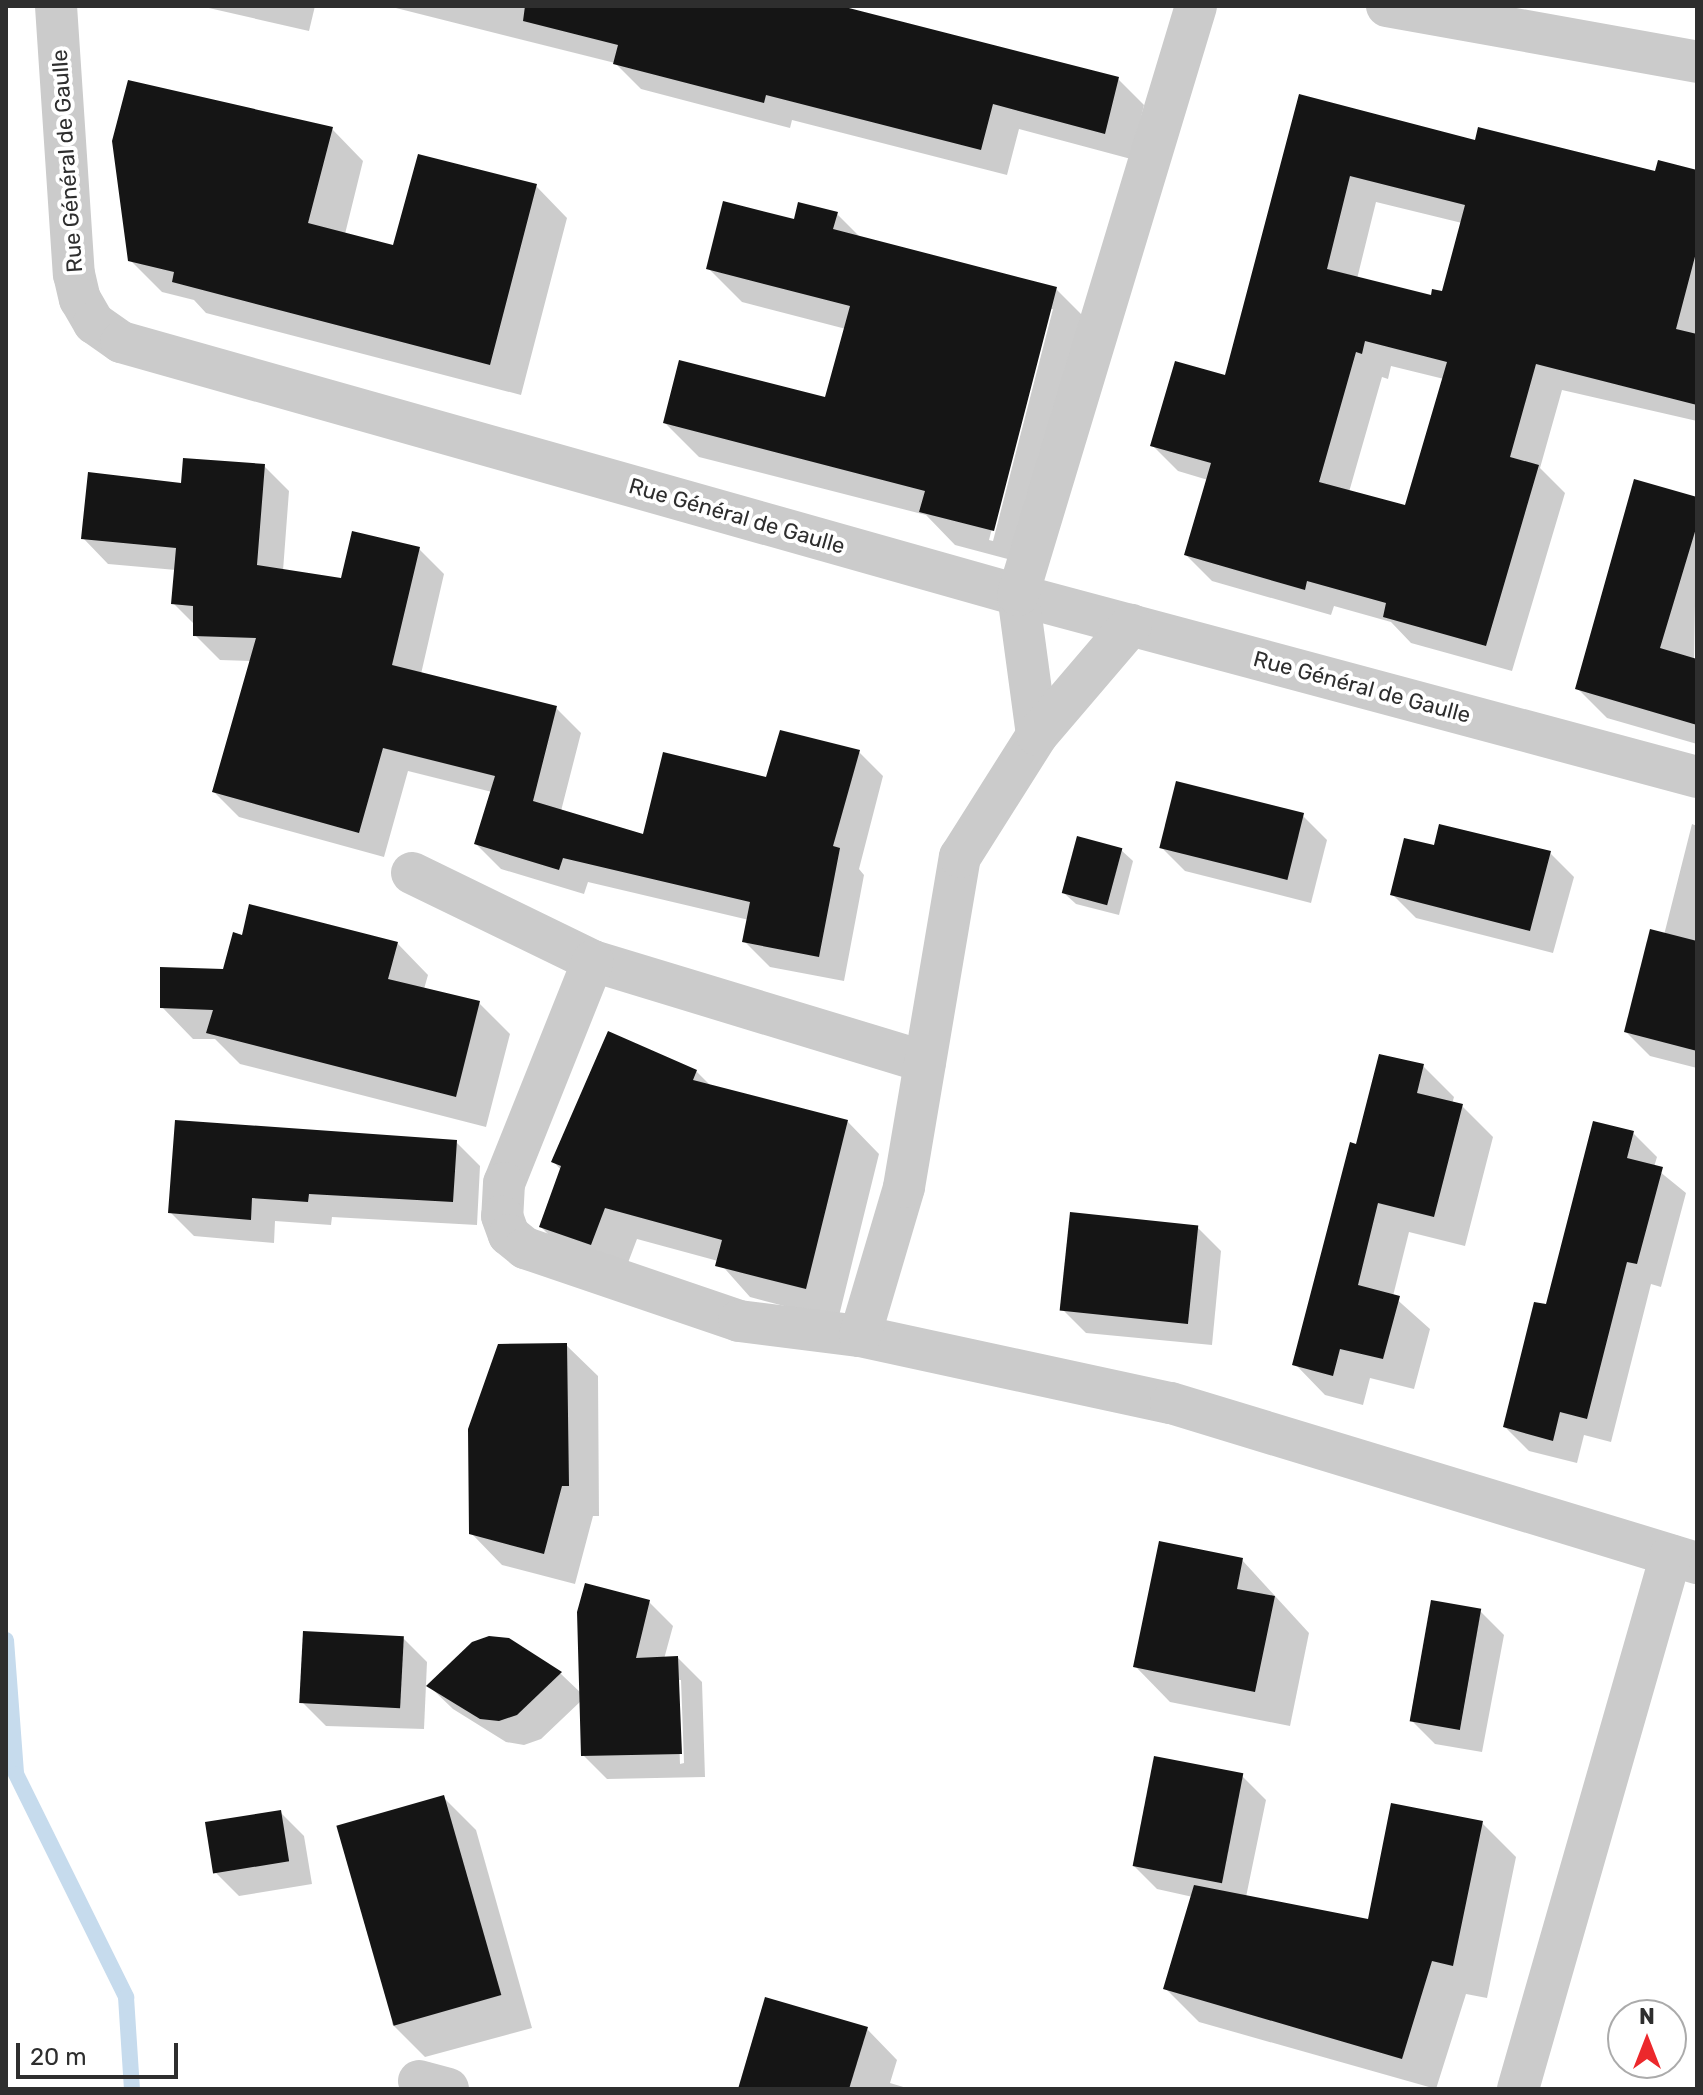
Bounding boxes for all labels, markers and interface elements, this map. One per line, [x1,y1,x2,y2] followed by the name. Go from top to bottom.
[46,49,88,273] street label: Rue Général de Gaulle
[626,473,848,559] street label: Rue Général de Gaulle
[1251,645,1473,729] street label: Rue Général de Gaulle
[1607,1999,1687,2079] north arrow
[1639,2003,1655,2030] text: N
[20,2027,182,2077] scale bar
[30,2043,87,2071] text: 20 m

